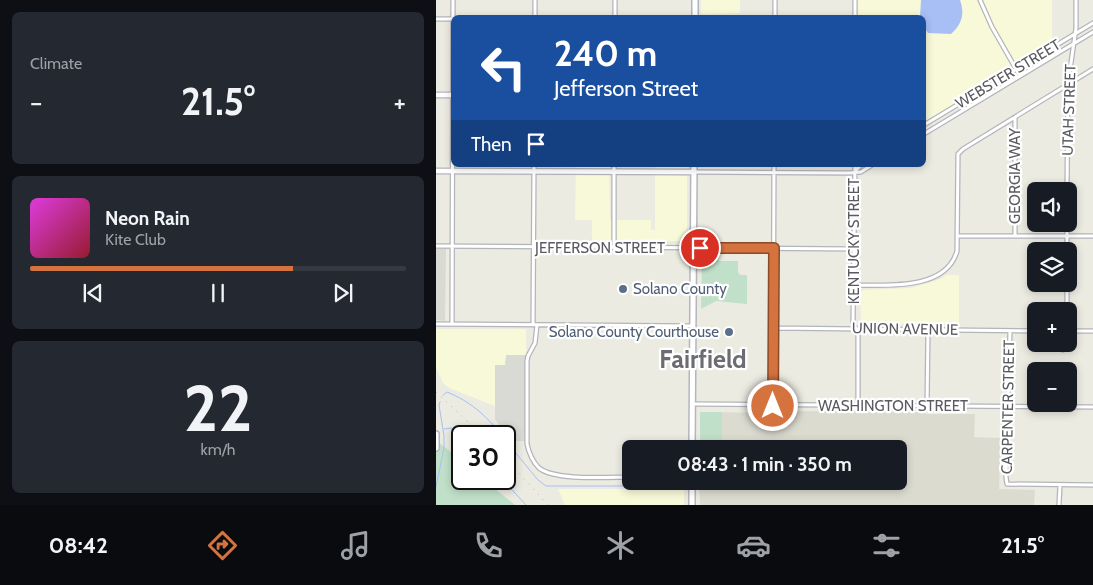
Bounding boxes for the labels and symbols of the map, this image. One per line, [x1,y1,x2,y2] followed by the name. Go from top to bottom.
[952,36,1064,112] street label: WEBSTER STREET
[1058,64,1080,156] street label: UTAH STREET
[1006,128,1024,224] street label: GEORGIA WAY
[845,178,863,304] street label: KENTUCKY STREET
[679,227,721,269] pin
[534,239,665,257] street label: JEFFERSON STREET
[633,280,727,298] place label: Solano County
[617,283,629,295] marker: Solano County
[852,319,958,339] street label: UNION AVENUE
[549,323,719,341] place label: Solano County Courthouse
[723,326,735,338] marker: Solano County Courthouse
[998,340,1018,474] street label: CARPENTER STREET
[659,344,747,374] district label: Fairfield
[746,379,798,431] position arrow
[818,397,968,415] street label: WASHINGTON STREET
[451,425,516,490] speed limit sign: 30

